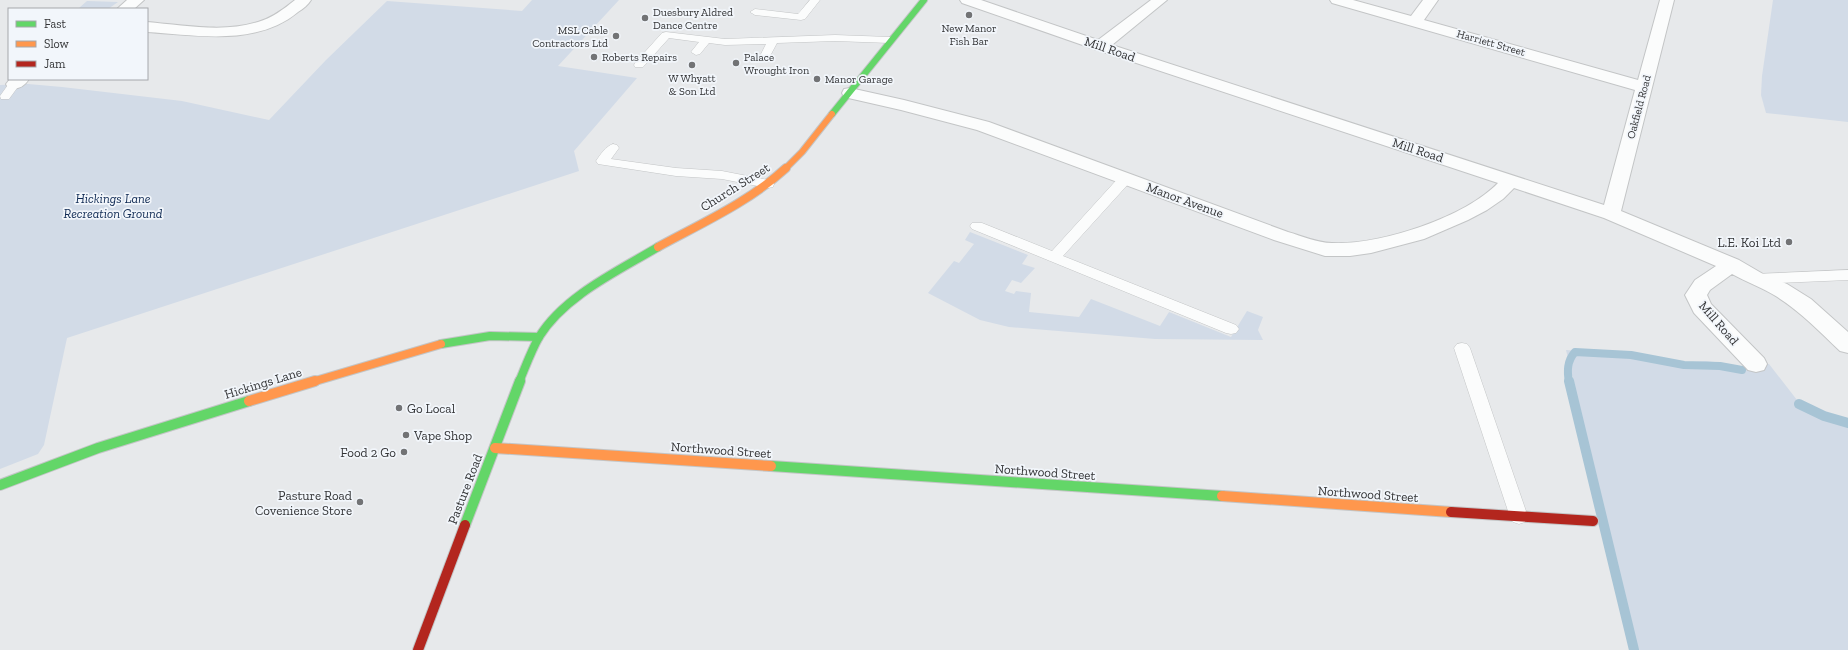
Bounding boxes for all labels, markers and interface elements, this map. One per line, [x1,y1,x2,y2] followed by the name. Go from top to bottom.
[653,6,733,32] place label: Duesbury Aldred Dance Centre
[8,8,148,80] legend
[964,10,974,20] marker: New Manor Fish Bar
[640,13,650,23] marker: Duesbury Aldred Dance Centre
[44,17,67,31] text: Fast
[941,22,997,48] place label: New Manor Fish Bar
[532,24,608,50] place label: MSL Cable Contractors Ltd
[1455,27,1528,59] street label: Harriett Street
[611,31,621,41] marker: MSL Cable Contractors Ltd
[1083,33,1137,65] street label: Mill Road
[44,37,70,51] text: Slow
[602,51,677,64] place label: Roberts Repairs
[744,51,810,77] place label: Palace Wrought Iron
[589,52,599,62] marker: Roberts Repairs
[44,57,66,71] text: Jam
[731,58,741,68] marker: Palace Wrought Iron
[687,60,697,70] marker: W Whyatt & Son Ltd
[668,72,717,98] place label: W Whyatt & Son Ltd
[825,73,893,86] place label: Manor Garage
[812,74,822,84] marker: Manor Garage
[1624,74,1654,140] street label: Oakfield Road
[1391,135,1445,165] street label: Mill Road
[698,160,773,214] street label: Church Street
[1145,179,1225,221] street label: Manor Avenue
[64,191,163,221] park label: Hickings Lane Recreation Ground
[1718,235,1781,250] place label: L.E. Koi Ltd
[1784,237,1794,247] marker: L.E. Koi Ltd
[1696,298,1742,348] street label: Mill Road
[223,364,303,402] street label: Hickings Lane
[407,401,456,416] place label: Go Local
[394,403,404,413] marker: Go Local
[413,428,472,443] place label: Vape Shop
[401,430,411,440] marker: Vape Shop
[670,439,772,461] street label: Northwood Street
[340,445,396,460] place label: Food 2 Go
[399,447,409,457] marker: Food 2 Go
[445,452,485,526] street label: Pasture Road
[994,461,1096,483] street label: Northwood Street
[1317,483,1419,505] street label: Northwood Street
[255,488,352,518] place label: Pasture Road Covenience Store
[355,497,365,507] marker: Pasture Road Covenience Store

